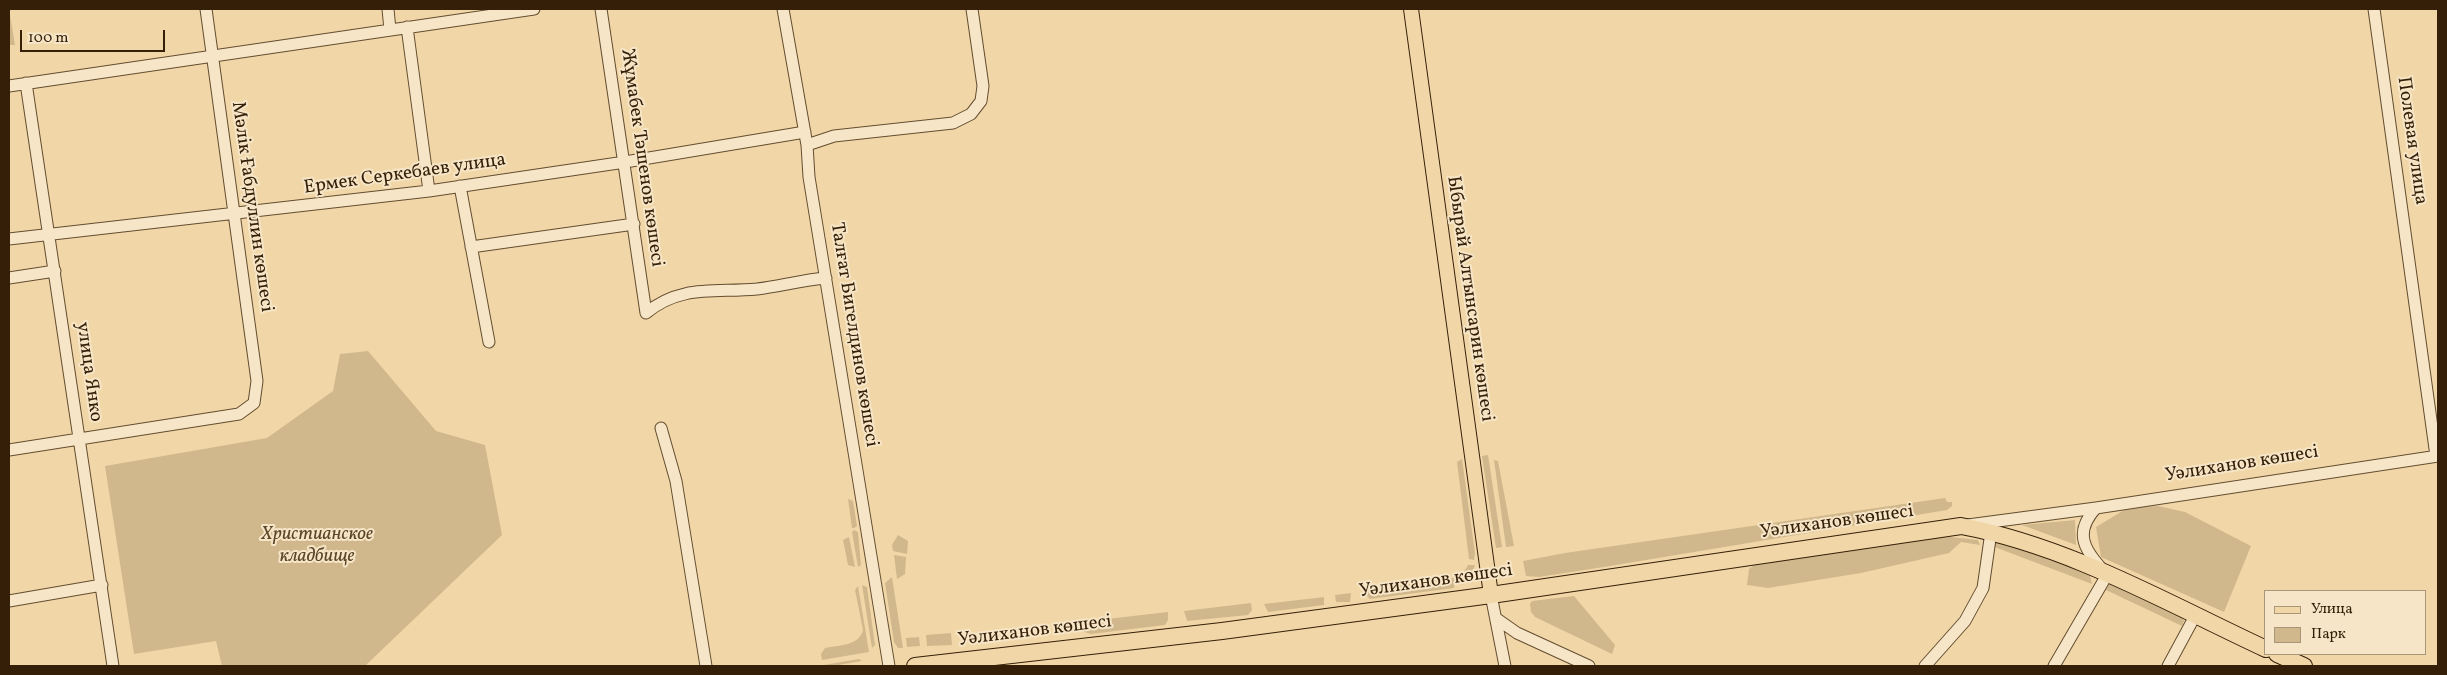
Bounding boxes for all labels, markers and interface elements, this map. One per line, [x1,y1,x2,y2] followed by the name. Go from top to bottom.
[22,20,168,52] scale bar
[28,28,68,49] text: 100 m
[614,48,668,268] street label: Жұмабек Тәшенов көшесі
[2391,75,2431,207] street label: Полевая улица
[225,100,277,314] street label: Мәлік Ғабдуллин көшесі
[302,150,508,200] street label: Ермек Серкебаев улица
[1440,175,1498,423] street label: Ыбырай Алтынсарин көшесі
[824,221,882,449] street label: Талғат Бигелдинов көшесі
[70,321,106,423] street label: улица Янко
[2164,442,2320,488] street label: Уәлиханов көшесі
[1759,501,1915,545] street label: Уәлиханов көшесі
[261,525,373,569] park label: Христианское кладбище
[1358,560,1514,604] street label: Уәлиханов көшесі
[2264,590,2427,655] legend
[2311,599,2353,620] text: Улица
[957,611,1113,653] street label: Уәлиханов көшесі
[2311,624,2346,645] text: Парк

